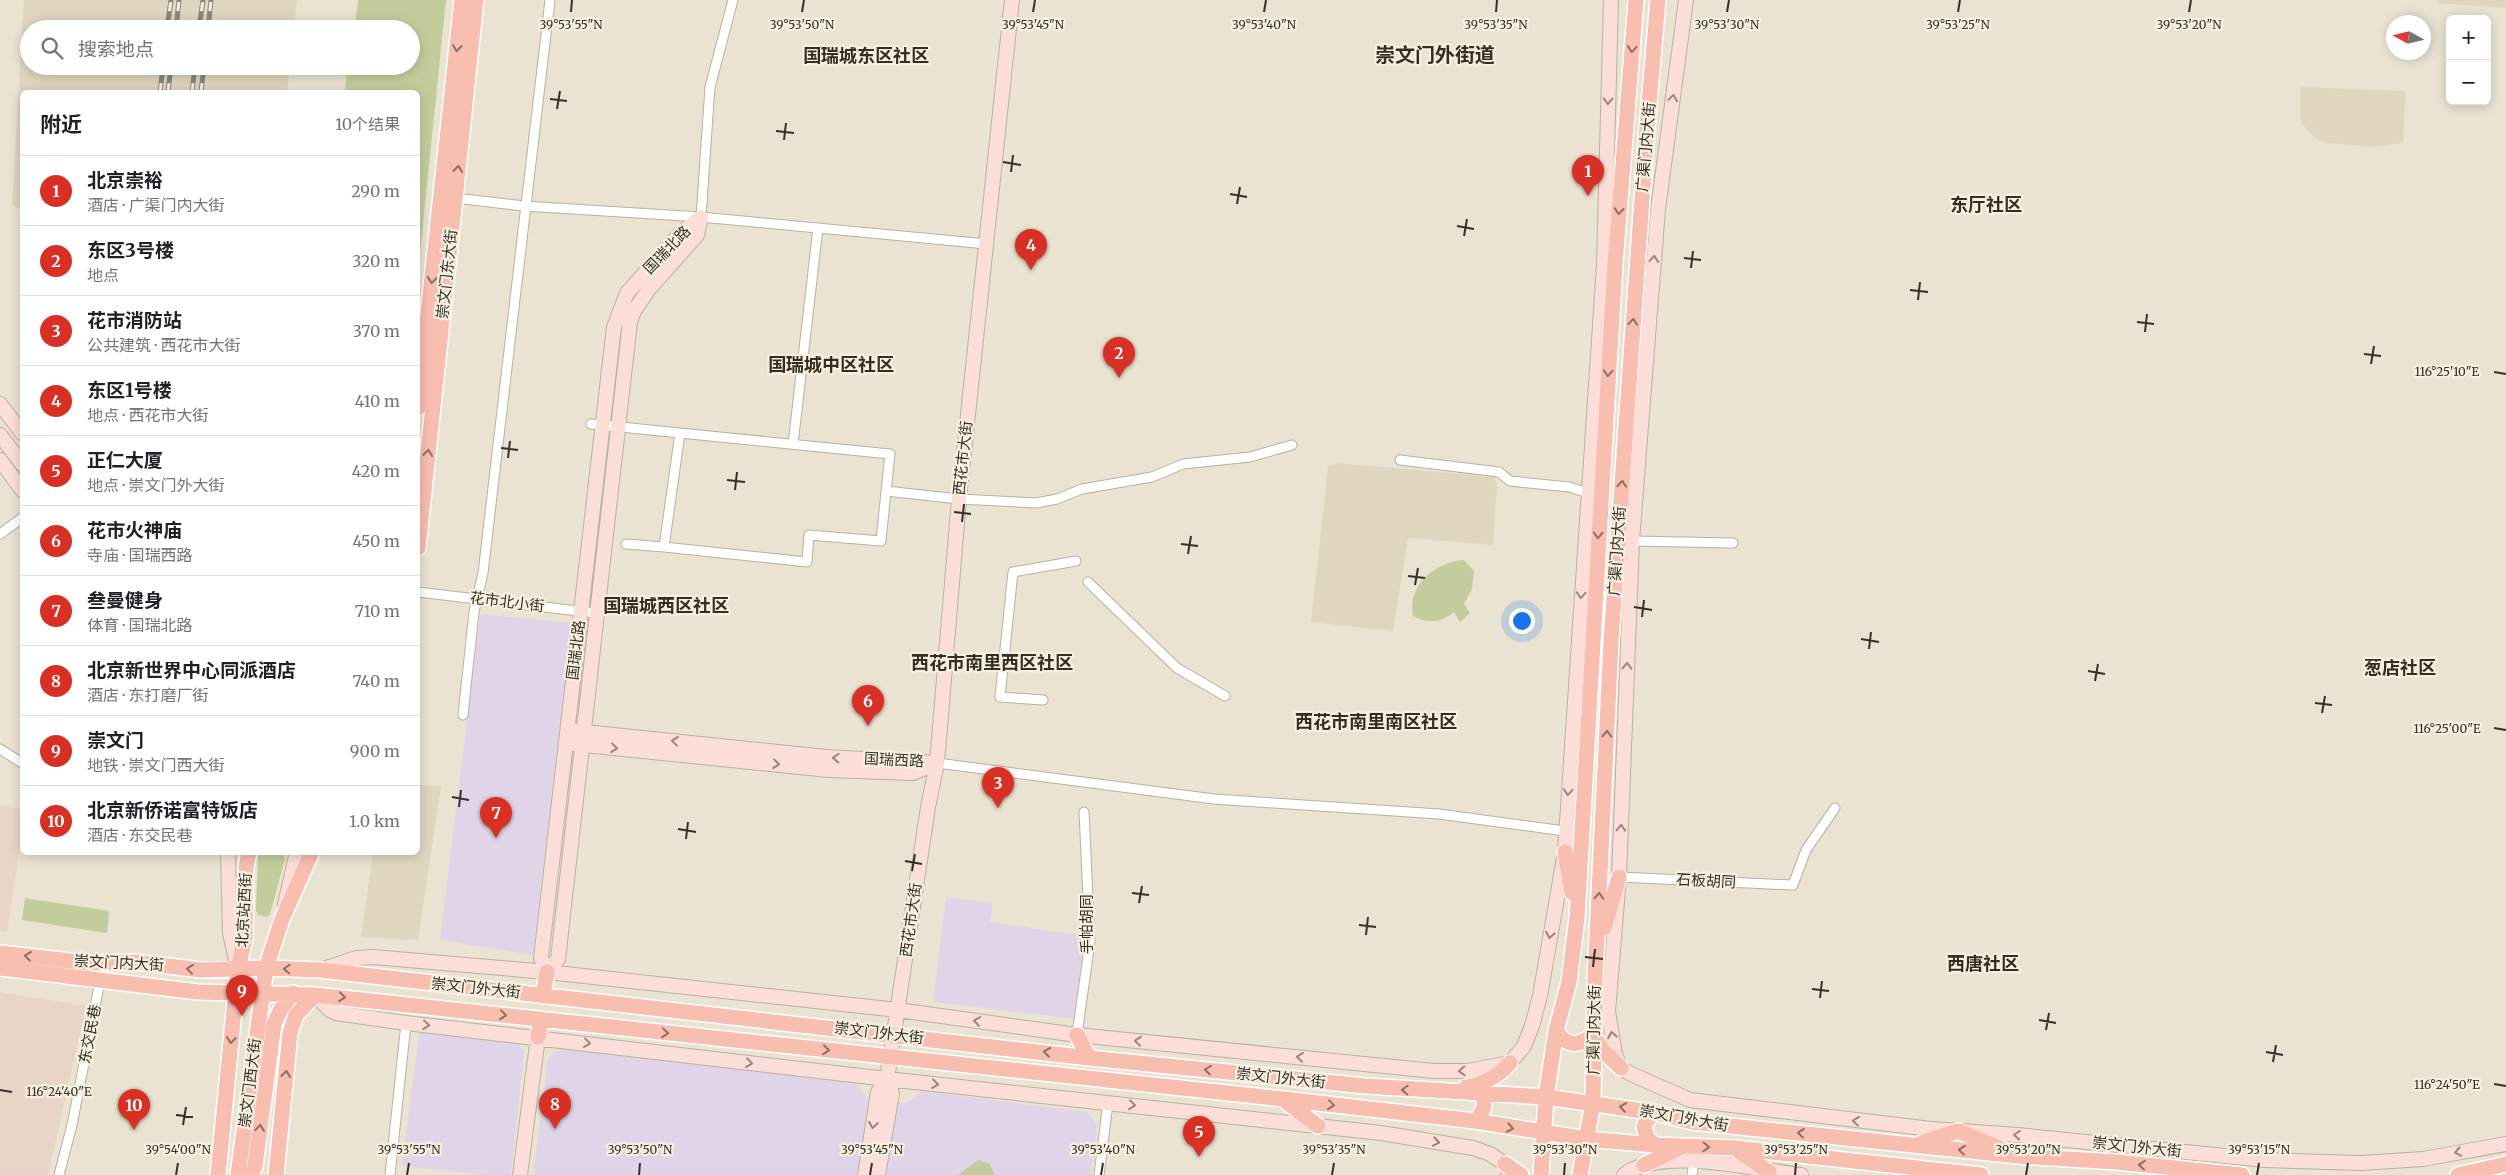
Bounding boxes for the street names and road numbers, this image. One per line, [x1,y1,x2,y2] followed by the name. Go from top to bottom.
[1632,101,1659,193] street label: 广渠门内大街
[639,221,694,278] street label: 国瑞北路
[432,228,461,320] street label: 崇文门东大街
[949,420,976,496] street label: 西花市大街
[1604,505,1629,597] street label: 广渠门内大街
[469,588,545,616] street label: 花市北小街
[562,619,589,681] street label: 国瑞北路
[864,748,924,771] street label: 国瑞西路
[1676,869,1736,892] street label: 石板胡同
[232,872,255,948] street label: 北京站西街
[896,881,925,958] street label: 西花市大街
[1077,894,1096,954] street label: 手帕胡同
[74,951,164,974] street label: 崇文门内大街
[430,973,522,1002] street label: 崇文门外大街
[1583,985,1604,1075] street label: 广渠门内大街
[74,1003,105,1065] street label: 东交民巷
[833,1018,925,1047] street label: 崇文门外大街
[235,1037,264,1129] street label: 崇文门西大街
[1235,1063,1327,1092] street label: 崇文门外大街
[1638,1100,1730,1135] street label: 崇文门外大街
[2091,1132,2183,1161] street label: 崇文门外大街

